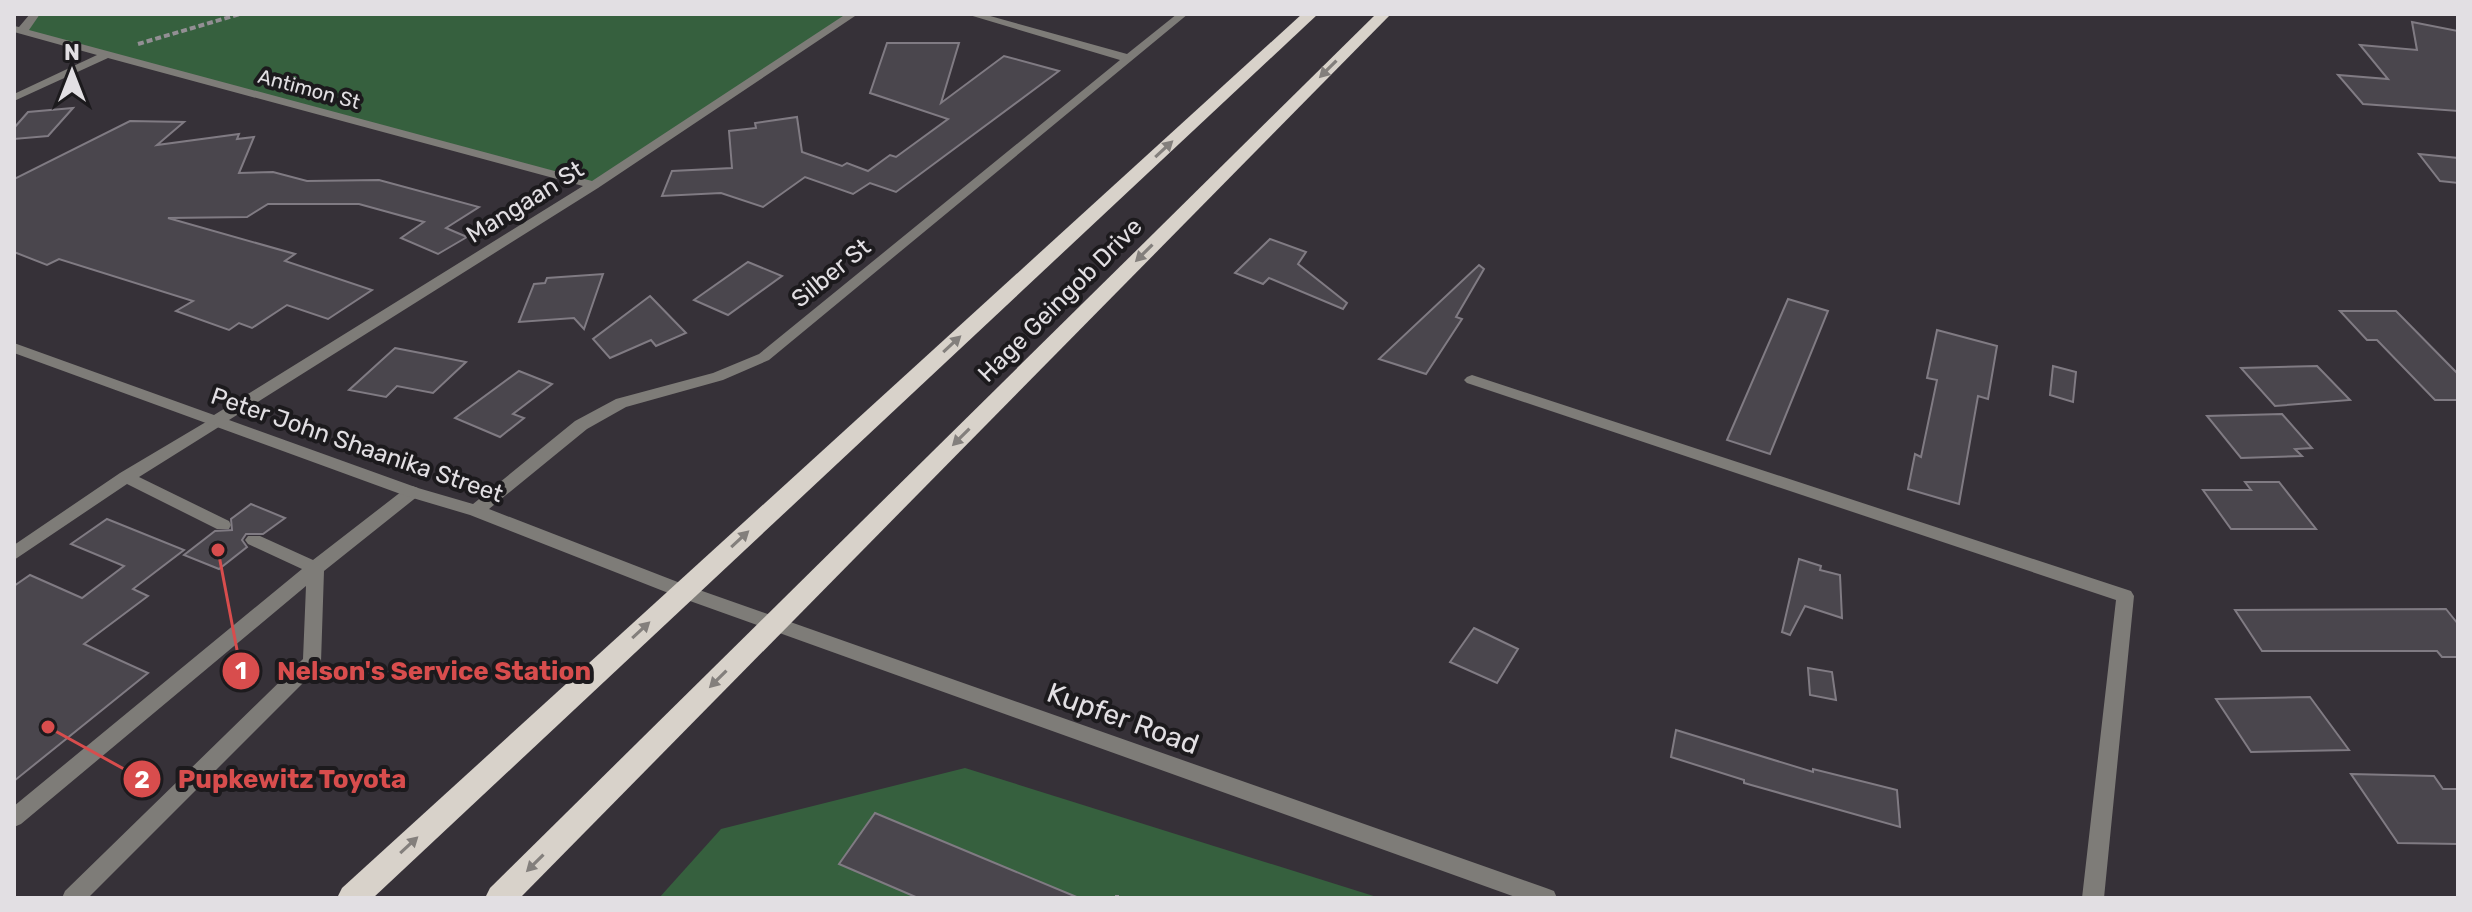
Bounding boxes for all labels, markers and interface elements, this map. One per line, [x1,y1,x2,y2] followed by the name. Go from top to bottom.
[32,32,112,112] north arrow
[64,39,80,66] text: N
[1319,59,1338,78] one-way arrow
[255,64,363,114] street label: Antimon St
[1154,141,1173,159] one-way arrow
[461,155,589,249] street label: Mangaan St
[972,212,1148,388] street label: Hage Geingob Drive
[786,233,876,313] street label: Silber St
[1136,243,1154,262] one-way arrow
[942,335,961,353] one-way arrow
[207,382,507,508] street label: Peter John Shaanika Street
[952,427,970,446] one-way arrow
[730,530,749,548] one-way arrow
[631,621,650,639] one-way arrow
[221,646,607,696] callout: Nelson's Service Station
[277,656,591,687] text: Nelson's Service Station
[235,657,247,685] text: 1
[710,669,728,688] one-way arrow
[1042,676,1203,761] street label: Kupfer Road
[122,754,423,804] callout: Pupkewitz Toyota
[178,764,406,795] text: Pupkewitz Toyota
[134,766,150,794] text: 2
[400,836,419,854] one-way arrow
[526,853,545,872] one-way arrow

